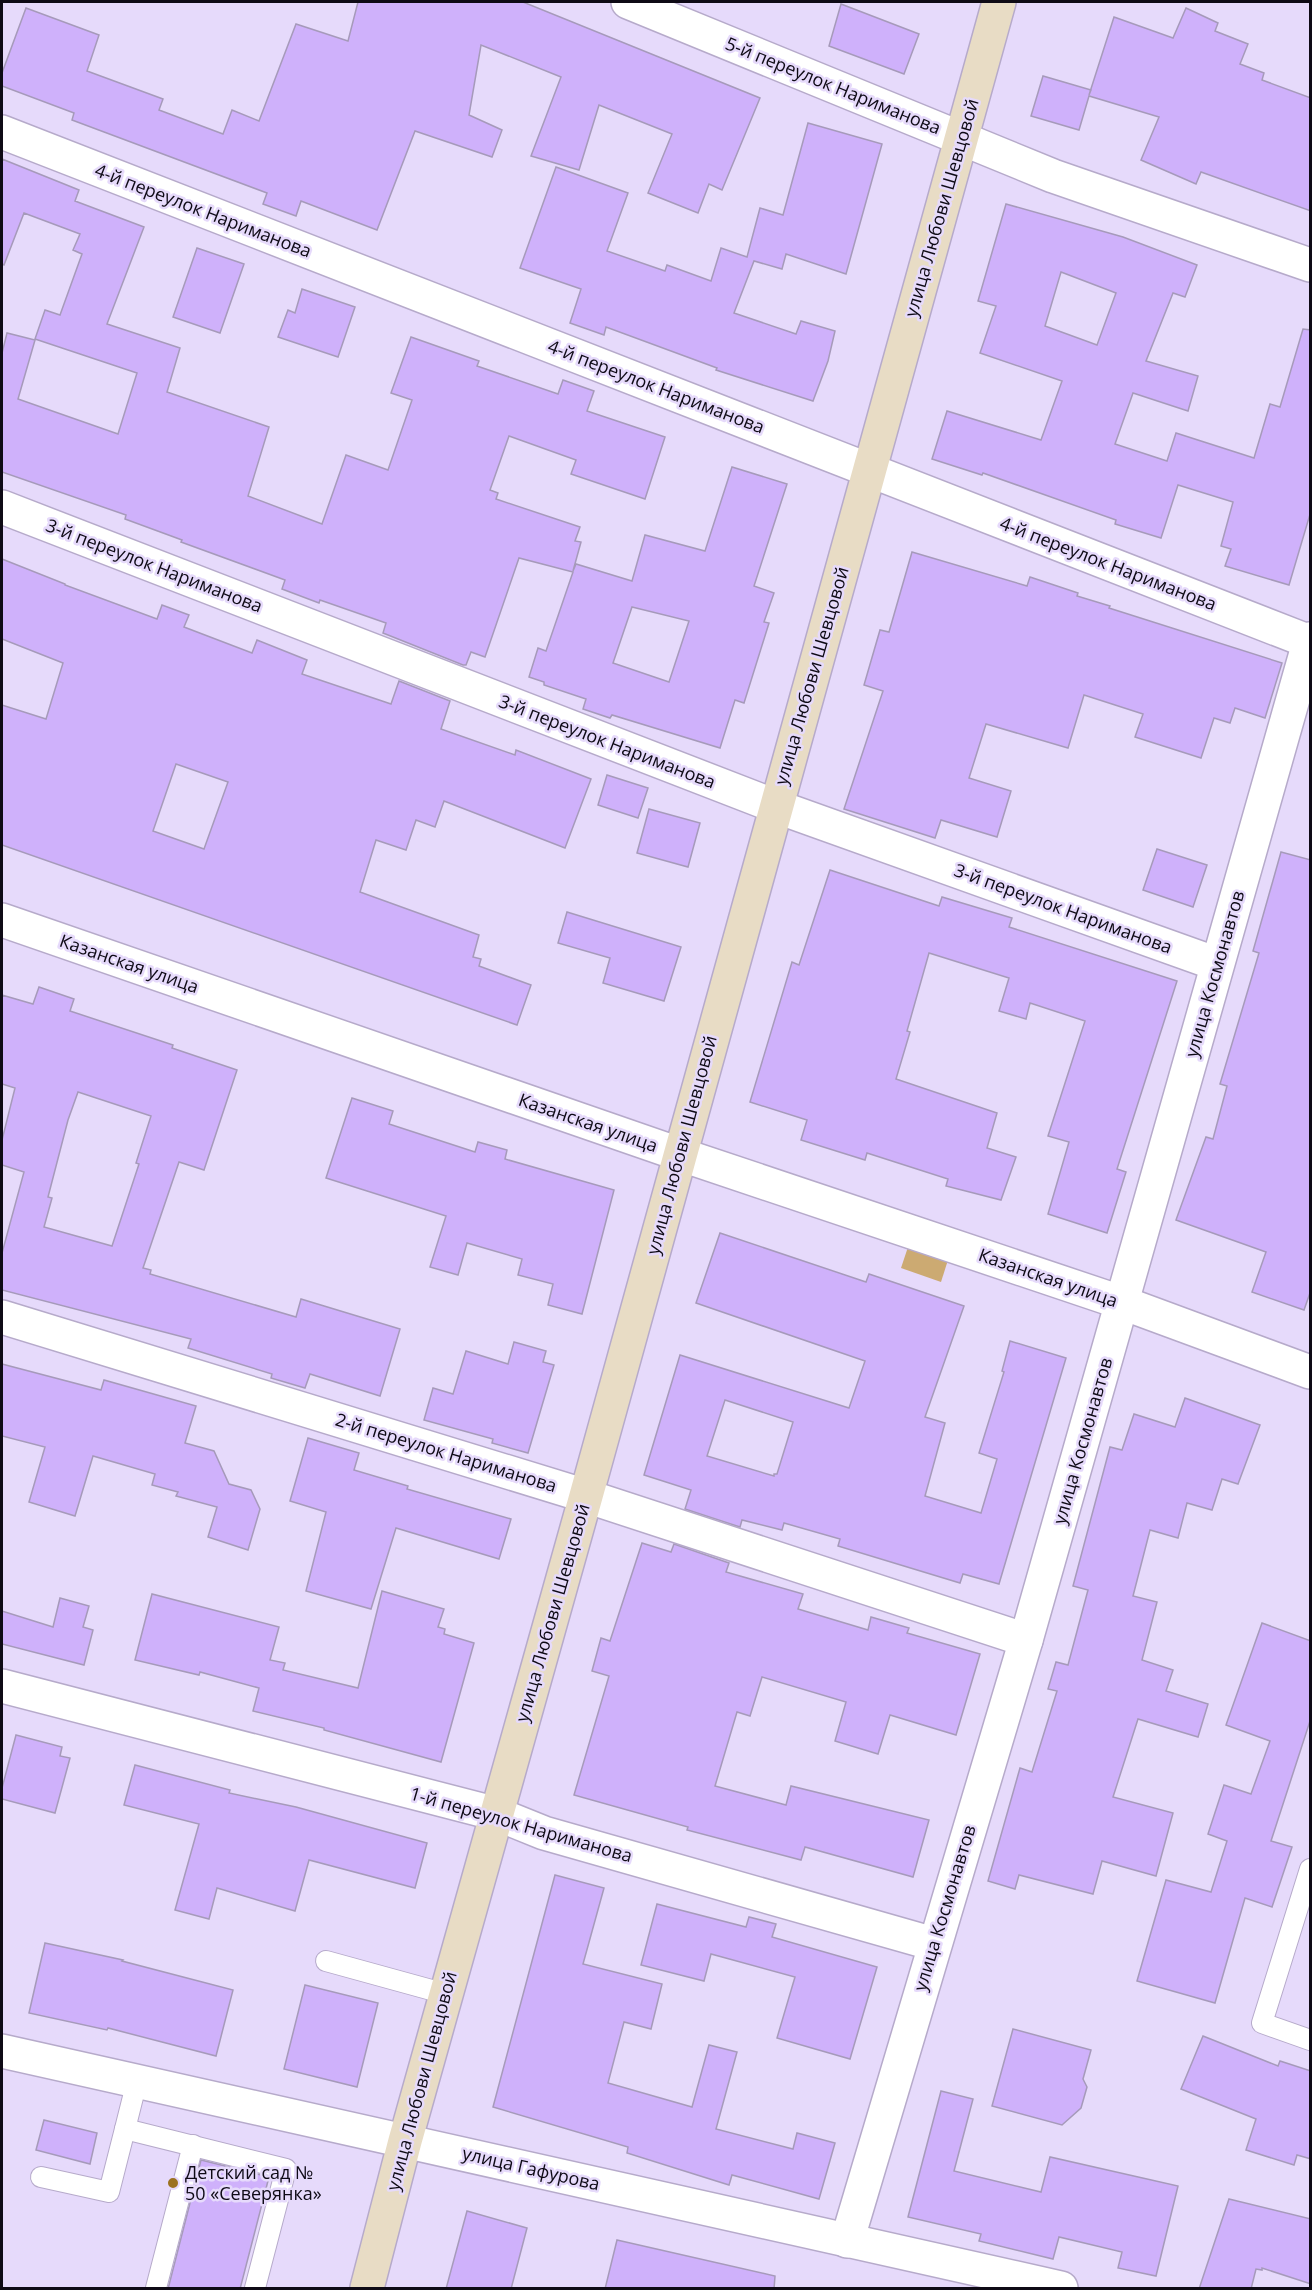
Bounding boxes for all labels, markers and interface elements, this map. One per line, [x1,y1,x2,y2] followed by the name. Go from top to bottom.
[722,31,945,139] street label: 5-й переулок Нариманова
[898,96,984,320] street label: улица Любови Шевцовой
[92,158,315,263] street label: 4-й переулок Нариманова
[545,334,768,439] street label: 4-й переулок Нариманова
[997,511,1220,616] street label: 4-й переулок Нариманова
[43,513,266,618] street label: 3-й переулок Нариманова
[768,564,854,788] street label: улица Любови Шевцовой
[496,689,719,794] street label: 3-й переулок Нариманова
[951,857,1176,959] street label: 3-й переулок Нариманова
[1179,887,1249,1060] street label: улица Космонавтов
[57,928,202,998] street label: Казанская улица
[640,1032,722,1257] street label: улица Любови Шевцовой
[516,1087,661,1157] street label: Казанская улица
[976,1242,1121,1312] street label: Казанская улица
[1047,1354,1117,1527] street label: улица Космонавтов
[333,1407,560,1497] street label: 2-й переулок Нариманова
[509,1501,595,1725] street label: улица Любови Шевцовой
[407,1781,635,1867] street label: 1-й переулок Нариманова
[907,1822,981,1994] street label: улица Космонавтов
[380,1968,462,2193] street label: улица Любови Шевцовой
[460,2141,602,2195] street label: улица Гафурова
[185,2160,322,2205] place label: Детский сад № 50 «Северянка»
[166,2176,180,2190] marker: Детский сад № 50 «Северянка»

